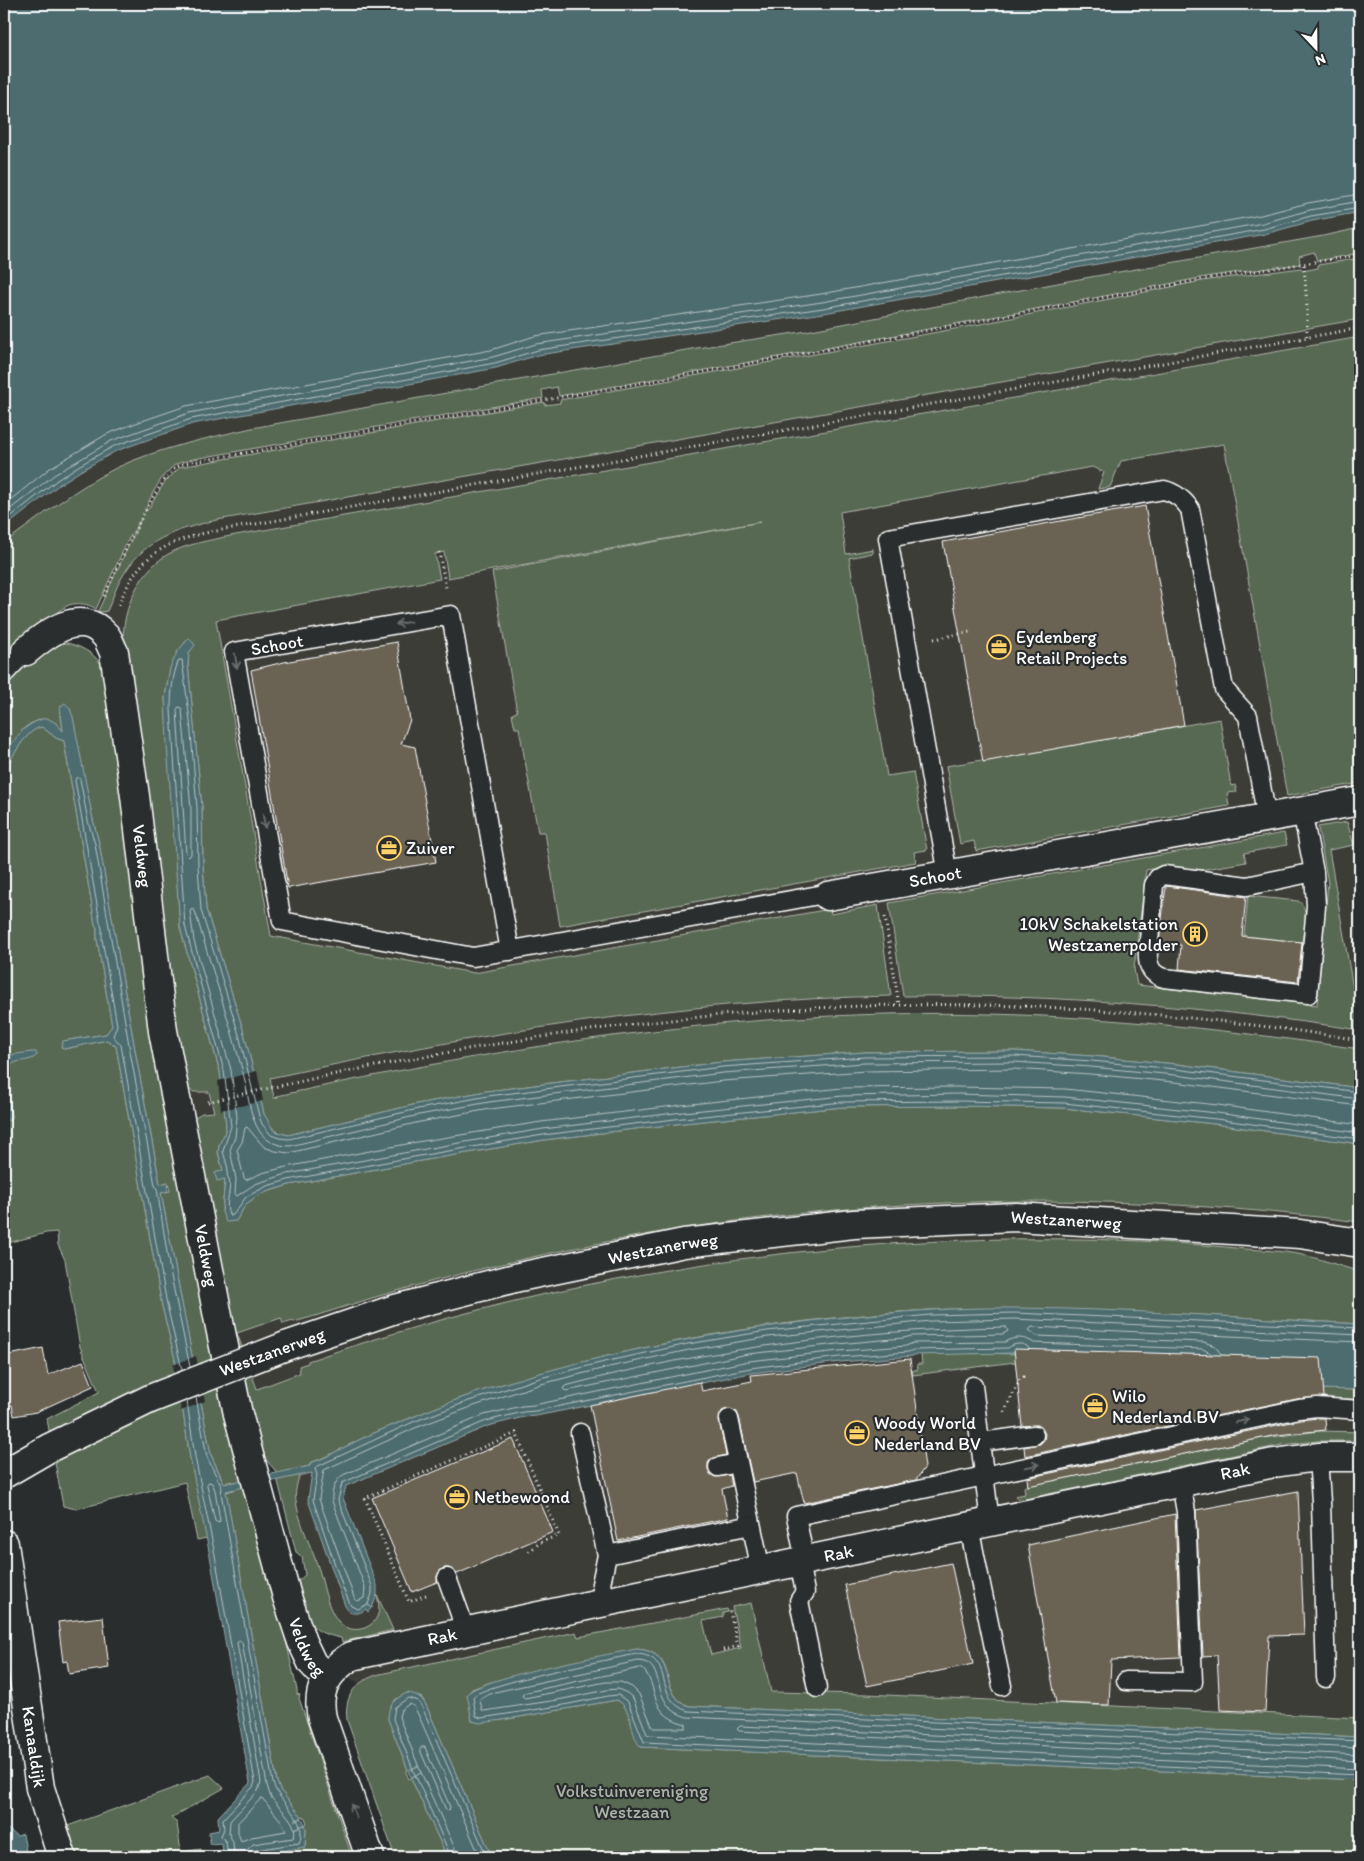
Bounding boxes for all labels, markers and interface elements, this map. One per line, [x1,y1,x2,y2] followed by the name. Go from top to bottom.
[1292,22,1342,72] north arrow
[1313,50,1328,69] text: N
[395,618,411,628] one-way arrow
[1016,626,1127,669] place label: Eydenberg Retail Projects
[249,630,305,660] street label: Schoot
[986,634,1012,660] office icon: Eydenberg Retail Projects
[231,652,241,668] one-way arrow
[260,812,270,828] one-way arrow
[127,823,157,890] street label: Veldweg
[376,835,402,861] office icon: Zuiver
[406,837,455,859] place label: Zuiver
[907,861,964,892] street label: Schoot
[1019,913,1179,956] place label: 10kV Schakelstation Westzanerpolder
[1182,921,1208,947] building icon: 10kV Schakelstation Westzanerpolder
[1010,1206,1123,1234] street label: Westzanerweg
[189,1223,223,1290] street label: Veldweg
[606,1228,720,1269] street label: Westzanerweg
[216,1322,329,1381] street label: Westzanerweg
[1112,1385,1219,1428] place label: Wilo Nederland BV
[1082,1393,1108,1419] office icon: Wilo Nederland BV
[874,1412,981,1455] place label: Woody World Nederland BV
[1234,1416,1250,1426] one-way arrow
[844,1420,870,1446] office icon: Woody World Nederland BV
[1218,1457,1252,1485] street label: Rak
[1024,1461,1040,1470] one-way arrow
[444,1484,470,1510] office icon: Netbewoond
[474,1486,570,1508] place label: Netbewoond
[822,1540,856,1567] street label: Rak
[284,1615,331,1682] street label: Veldweg
[425,1623,460,1650] street label: Rak
[17,1704,51,1789] street label: Kanaaldijk
[556,1780,709,1823] park label: Volkstuinvereniging Westzaan
[349,1804,358,1819] one-way arrow

